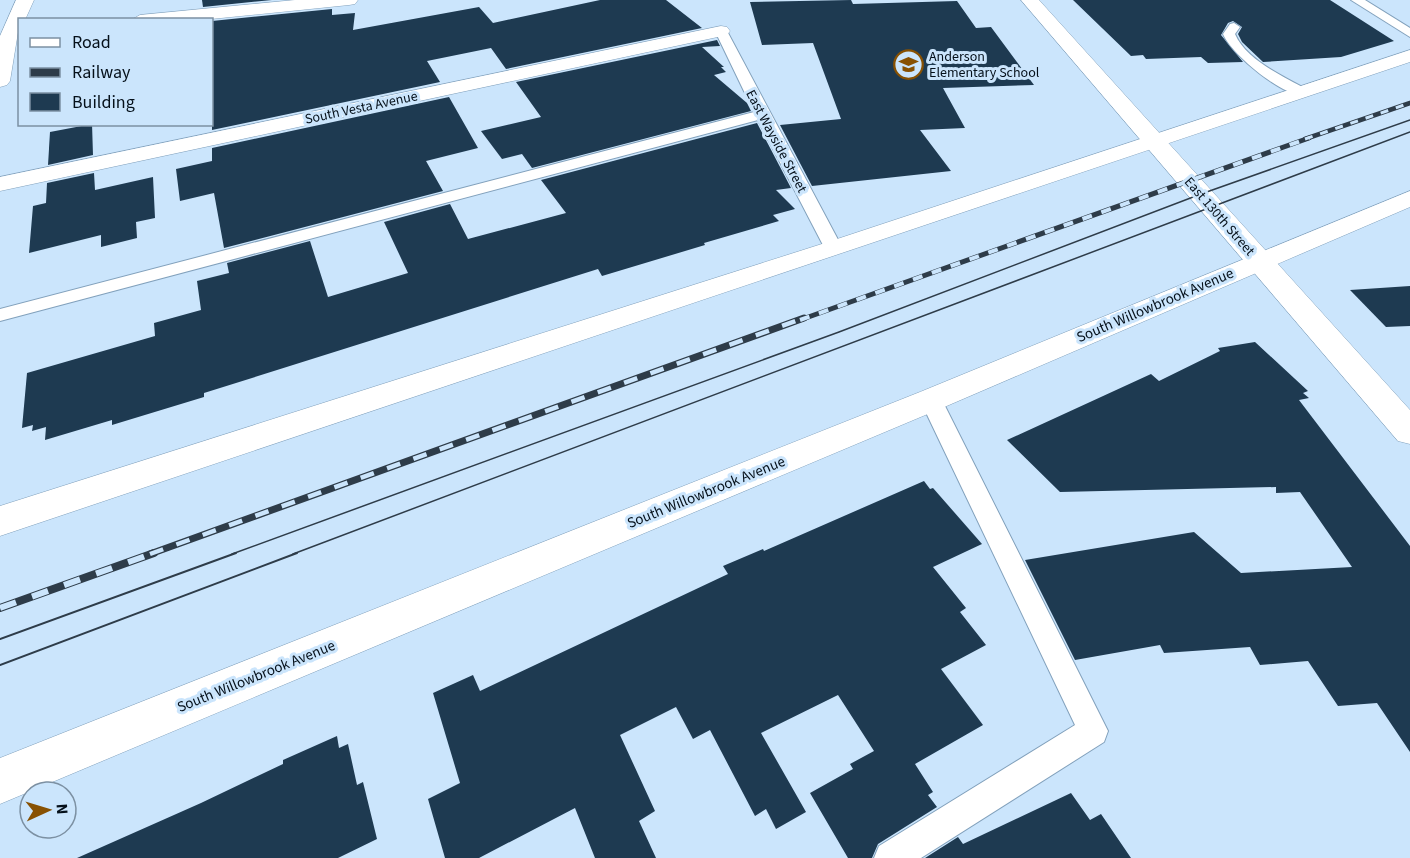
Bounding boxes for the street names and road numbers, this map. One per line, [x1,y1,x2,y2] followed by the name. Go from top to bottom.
[303,86,419,130] street label: South Vesta Avenue
[741,87,812,197] street label: East Wayside Street
[1179,173,1259,261] street label: East 130th Street
[1073,263,1237,348] street label: South Willowbrook Avenue
[624,451,788,534] street label: South Willowbrook Avenue
[174,635,338,718] street label: South Willowbrook Avenue

